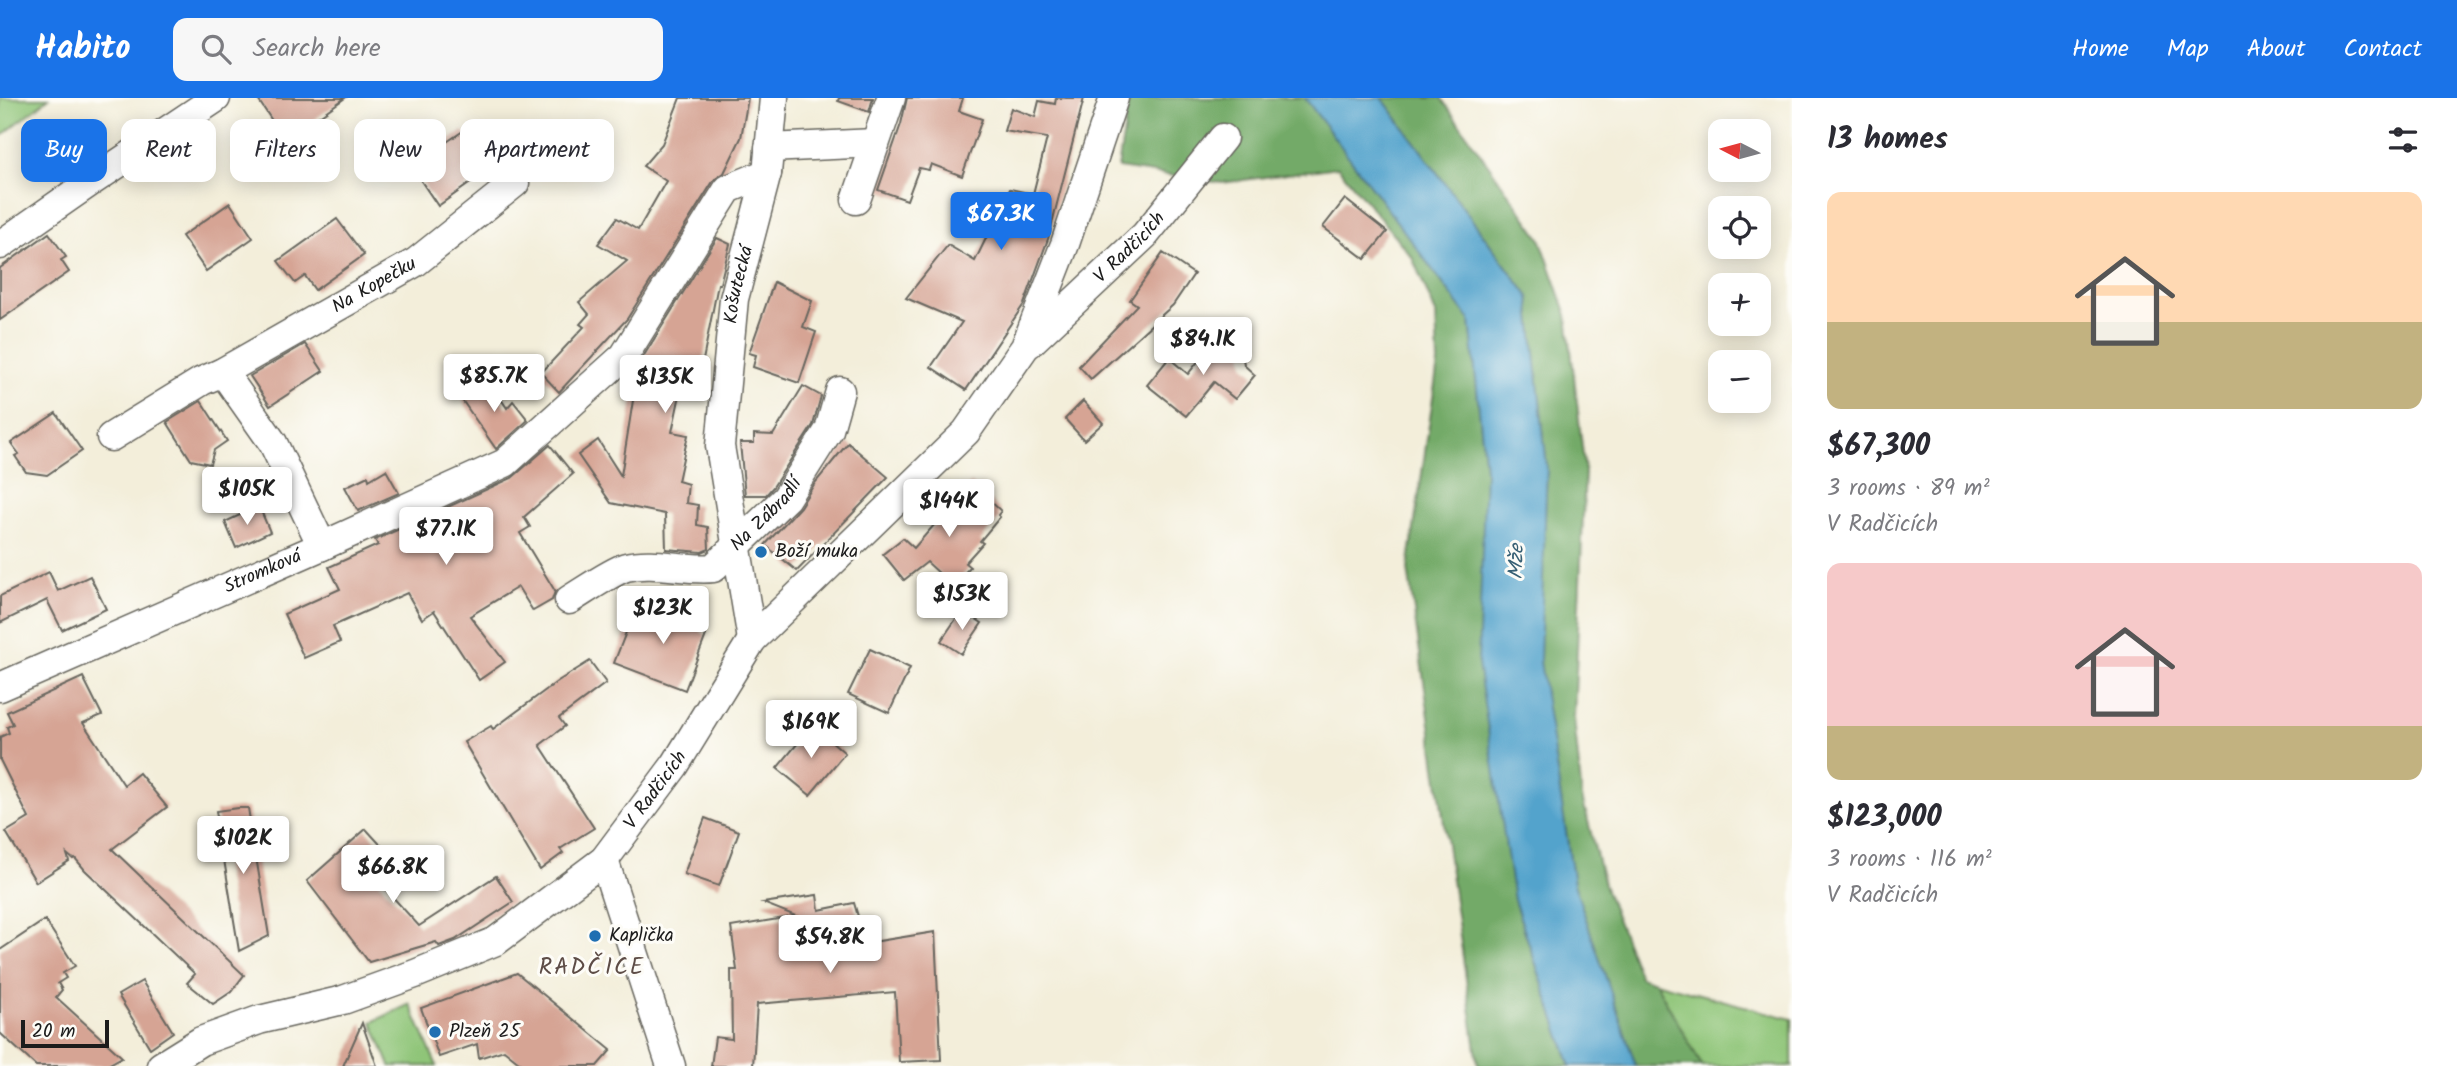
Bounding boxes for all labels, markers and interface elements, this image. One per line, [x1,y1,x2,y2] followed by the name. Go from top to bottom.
[173,18,663,81] search box
[35,23,131,76] text: Habito
[253,28,381,70] text: Search here
[197,30,235,68] icon: search
[2072,30,2129,69] text: Home
[2167,30,2209,69] text: Map
[2247,30,2305,69] text: About
[2343,30,2422,69] text: Contact
[1827,116,1948,164] text: 13 homes
[21,119,107,182] chip: Buy
[121,119,216,182] chip: Rent
[230,119,340,182] chip: Filters
[354,119,446,182] chip: New
[460,119,614,182] chip: Apartment
[1708,119,1771,182] north arrow
[1708,119,1771,413] map controls
[2384,121,2422,159] icon: filters
[944,192,1058,252] pin: $67.3K
[1708,196,1771,259] button: locate
[967,197,1035,233] text: $67.3K
[1087,205,1173,291] street label: V Radčicích
[2062,238,2188,364] icon: home
[717,241,763,325] street label: Košutecká
[326,250,422,322] street label: Na Kopečku
[1708,273,1771,336] button: +
[1146,317,1260,377] pin: $84.1K
[1170,322,1236,358] text: $84.1K
[1708,350,1771,413] button: −
[437,354,551,414] pin: $85.7K
[616,356,714,415] pin: $135K
[460,359,528,395] text: $85.7K
[636,360,694,396] text: $135K
[1827,423,1930,471] text: $67,300
[198,468,296,527] pin: $105K
[723,469,812,559] street label: Na Zábradlí
[1827,471,1990,507] text: 3 rooms · 89 m²
[218,472,276,508] text: $105K
[900,480,998,539] pin: $144K
[919,484,979,520] text: $144K
[1827,507,1938,543] text: V Radčicích
[389,508,503,567] pin: $77.1K
[415,512,477,548] text: $77.1K
[775,537,858,567] place label: Boží muka
[219,541,308,602] street label: Stromková
[1500,541,1534,580] water label: Mže
[753,544,769,560] marker: Boží muka
[913,573,1011,632] pin: $153K
[933,577,991,613] text: $153K
[614,587,712,646] pin: $123K
[633,591,693,627] text: $123K
[2062,609,2188,735] icon: home
[762,700,860,760] pin: $169K
[782,705,840,741] text: $169K
[616,745,695,836] street label: V Radčicích
[1827,794,1942,842] text: $123,000
[194,816,292,876] pin: $102K
[213,821,273,857] text: $102K
[1827,842,1992,878] text: 3 rooms · 116 m²
[336,846,450,905] pin: $66.8K
[357,850,429,886] text: $66.8K
[1827,878,1938,914] text: V Radčicích
[773,916,887,975] pin: $54.8K
[795,920,865,956] text: $54.8K
[609,921,674,951] place label: Kaplička
[587,928,603,944] marker: Kaplička
[539,950,645,986] district label: RADČICE
[21,1017,108,1049] scale bar
[32,1017,75,1047] text: 20 m
[449,1017,522,1047] place label: Plzeň 25
[427,1024,443,1040] marker: Plzeň 25

